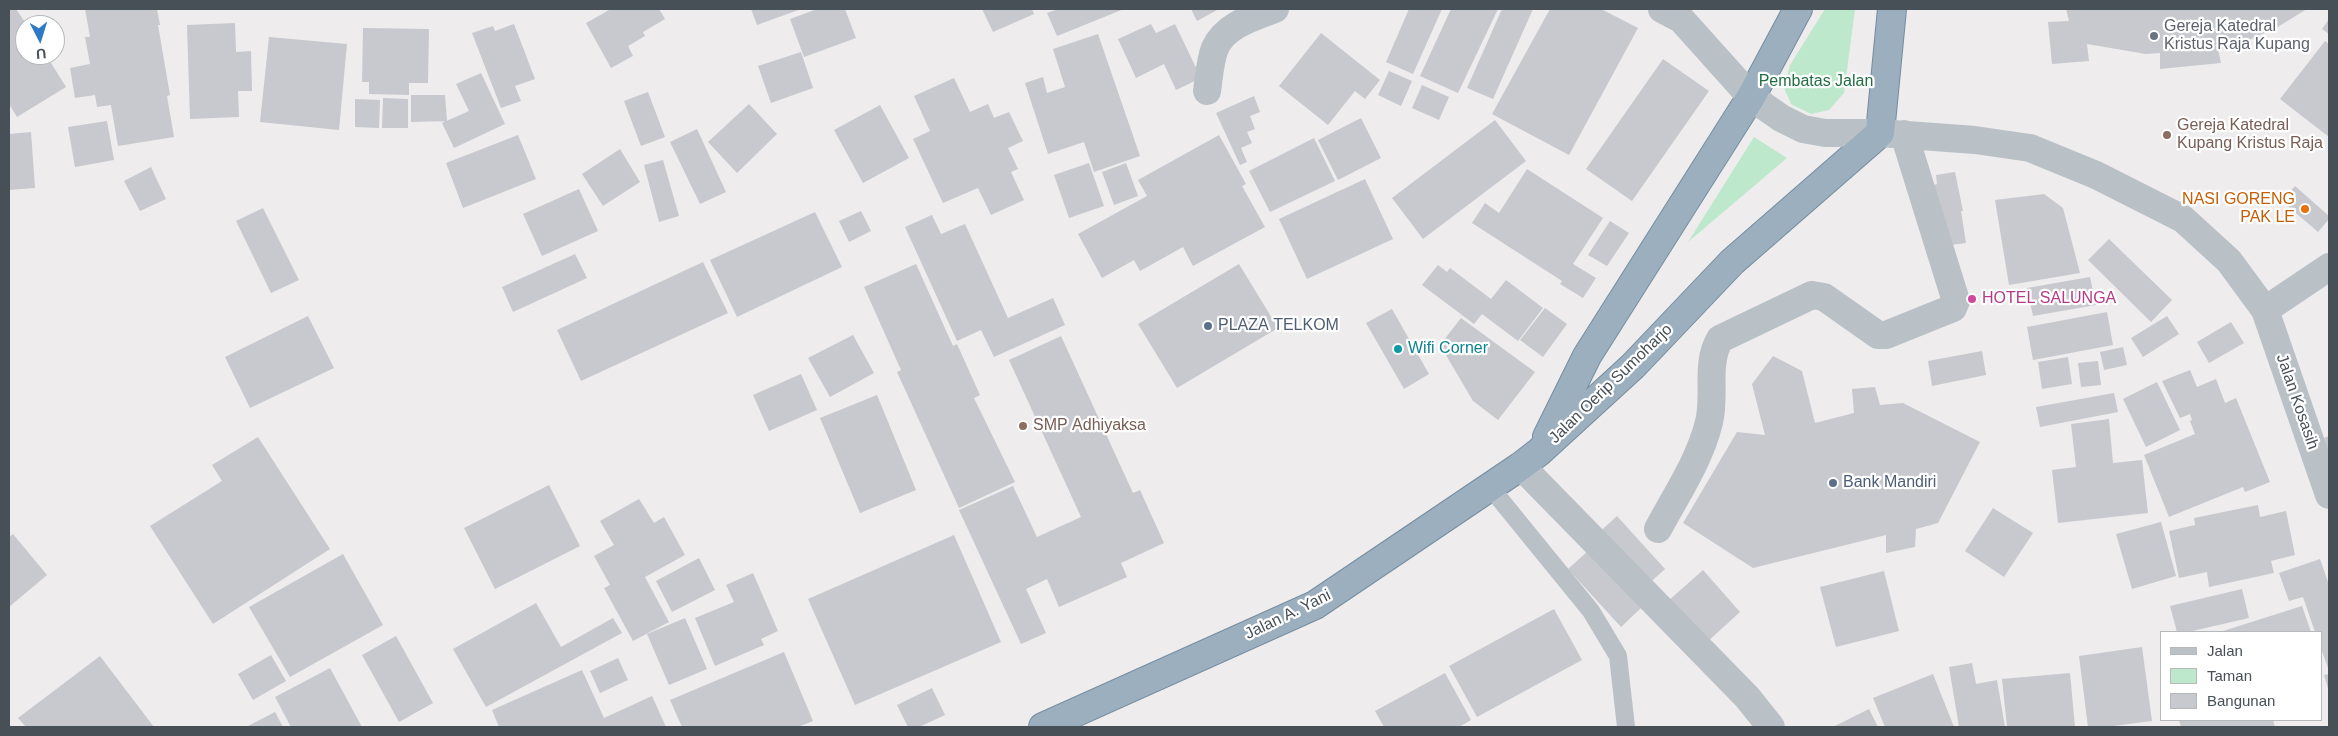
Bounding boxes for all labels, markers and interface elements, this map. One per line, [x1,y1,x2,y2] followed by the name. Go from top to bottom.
[15,15,65,65] north arrow
[2164,17,2310,55] place label: Gereja Katedral Kristus Raja Kupang
[2148,30,2160,42] marker: Gereja Katedral Kristus Raja Kupang
[35,46,47,62] text: U
[1759,72,1873,92] park label: Pembatas Jalan
[2177,116,2323,154] place label: Gereja Katedral Kupang Kristus Raja
[2161,129,2173,141] marker: Gereja Katedral Kupang Kristus Raja
[2182,190,2295,228] place label: NASI GORENG PAK LE
[2299,203,2311,215] marker: NASI GORENG PAK LE
[1982,289,2116,309] place label: HOTEL SALUNGA
[1966,293,1978,305] marker: HOTEL SALUNGA
[1218,316,1339,336] place label: PLAZA TELKOM
[1202,320,1214,332] marker: PLAZA TELKOM
[1545,320,1677,448] street label: Jalan Oerip Sumoharjo
[1408,339,1488,359] place label: Wifi Corner
[1392,343,1404,355] marker: Wifi Corner
[2272,352,2322,452] street label: Jalan Kosasih
[1033,416,1146,436] place label: SMP Adhiyaksa
[1017,420,1029,432] marker: SMP Adhiyaksa
[1843,473,1936,493] place label: Bank Mandiri
[1827,477,1839,489] marker: Bank Mandiri
[1242,586,1334,644] street label: Jalan A. Yani
[2160,631,2323,721] legend
[2207,642,2243,659] text: Jalan
[2207,667,2252,684] text: Taman
[2207,692,2275,709] text: Bangunan

